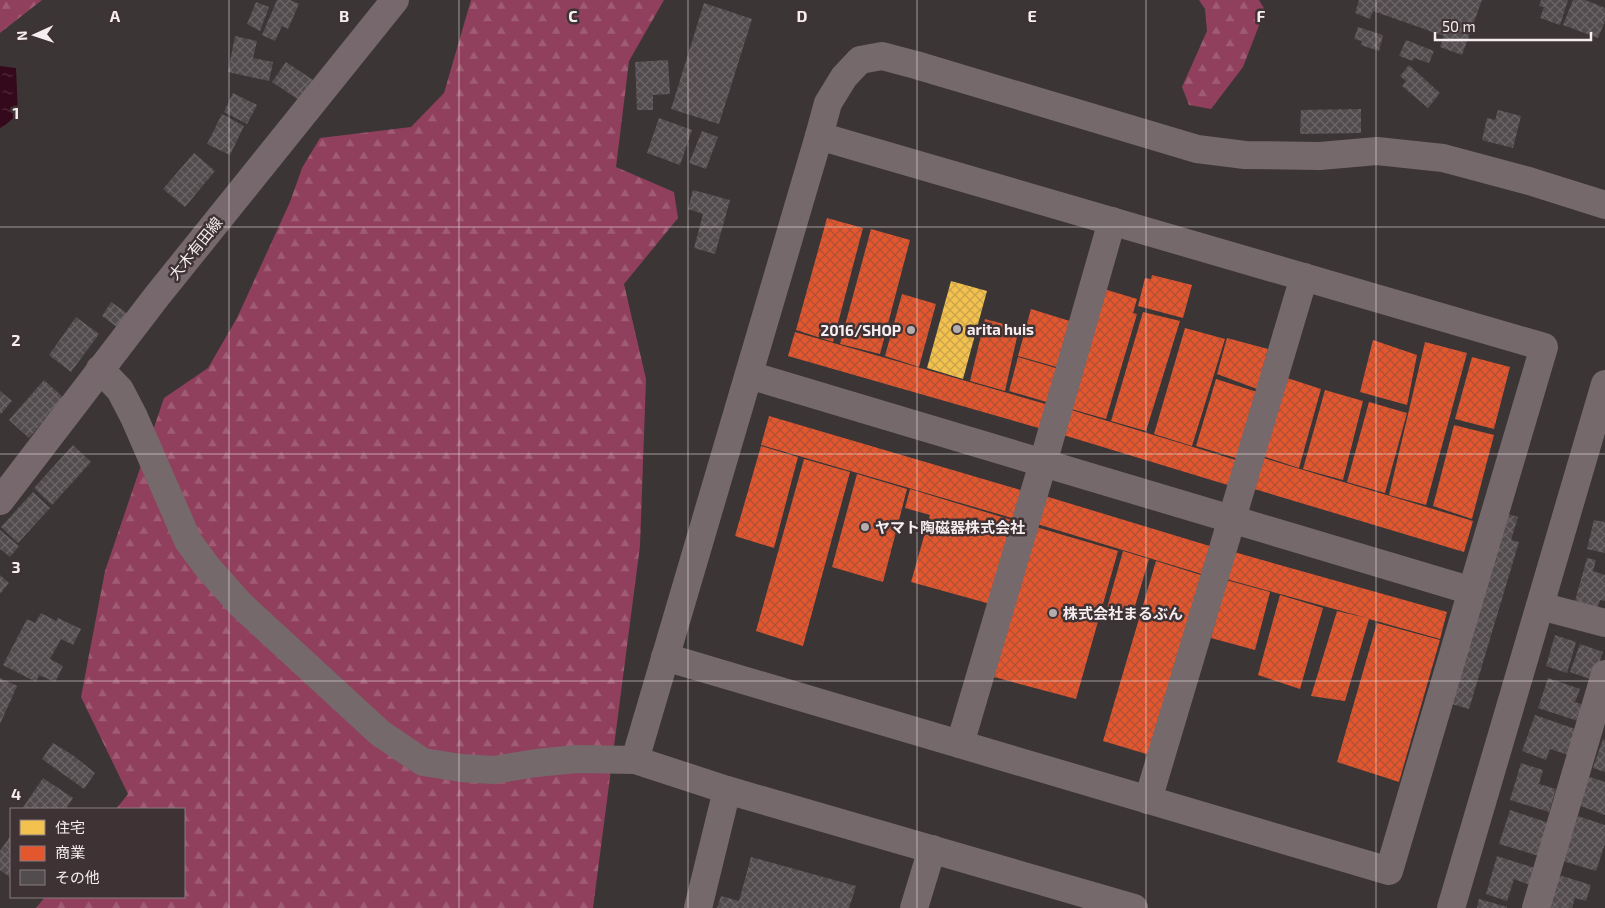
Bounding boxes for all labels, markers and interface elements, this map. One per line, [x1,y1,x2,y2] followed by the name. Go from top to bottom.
[110,6,121,25] text: A
[339,6,349,25] text: B
[568,6,578,25] text: C
[797,6,808,25] text: D
[1027,6,1037,25] text: E
[1257,6,1266,25] text: F
[10,10,60,60] north arrow
[1435,10,1591,42] scale bar
[1442,17,1476,35] text: 50 m
[13,30,30,41] text: N
[13,103,19,122] text: 1
[164,213,226,283] street label: 大木有田線
[967,320,1034,338] place label: arita huis
[820,321,901,339] place label: 2016/SHOP
[951,323,963,335] marker: arita huis
[905,324,917,336] marker: 2016/SHOP
[11,330,21,349] text: 2
[875,518,1025,536] place label: ヤマト陶磁器株式会社
[859,521,871,533] marker: ヤマト陶磁器株式会社
[11,557,21,576] text: 3
[1063,604,1183,622] place label: 株式会社まるぶん
[1047,607,1059,619] marker: 株式会社まるぶん
[11,784,21,803] text: 4
[10,808,185,898] legend
[55,818,85,836] text: 住宅
[55,843,85,861] text: 商業
[55,868,100,886] text: その他

